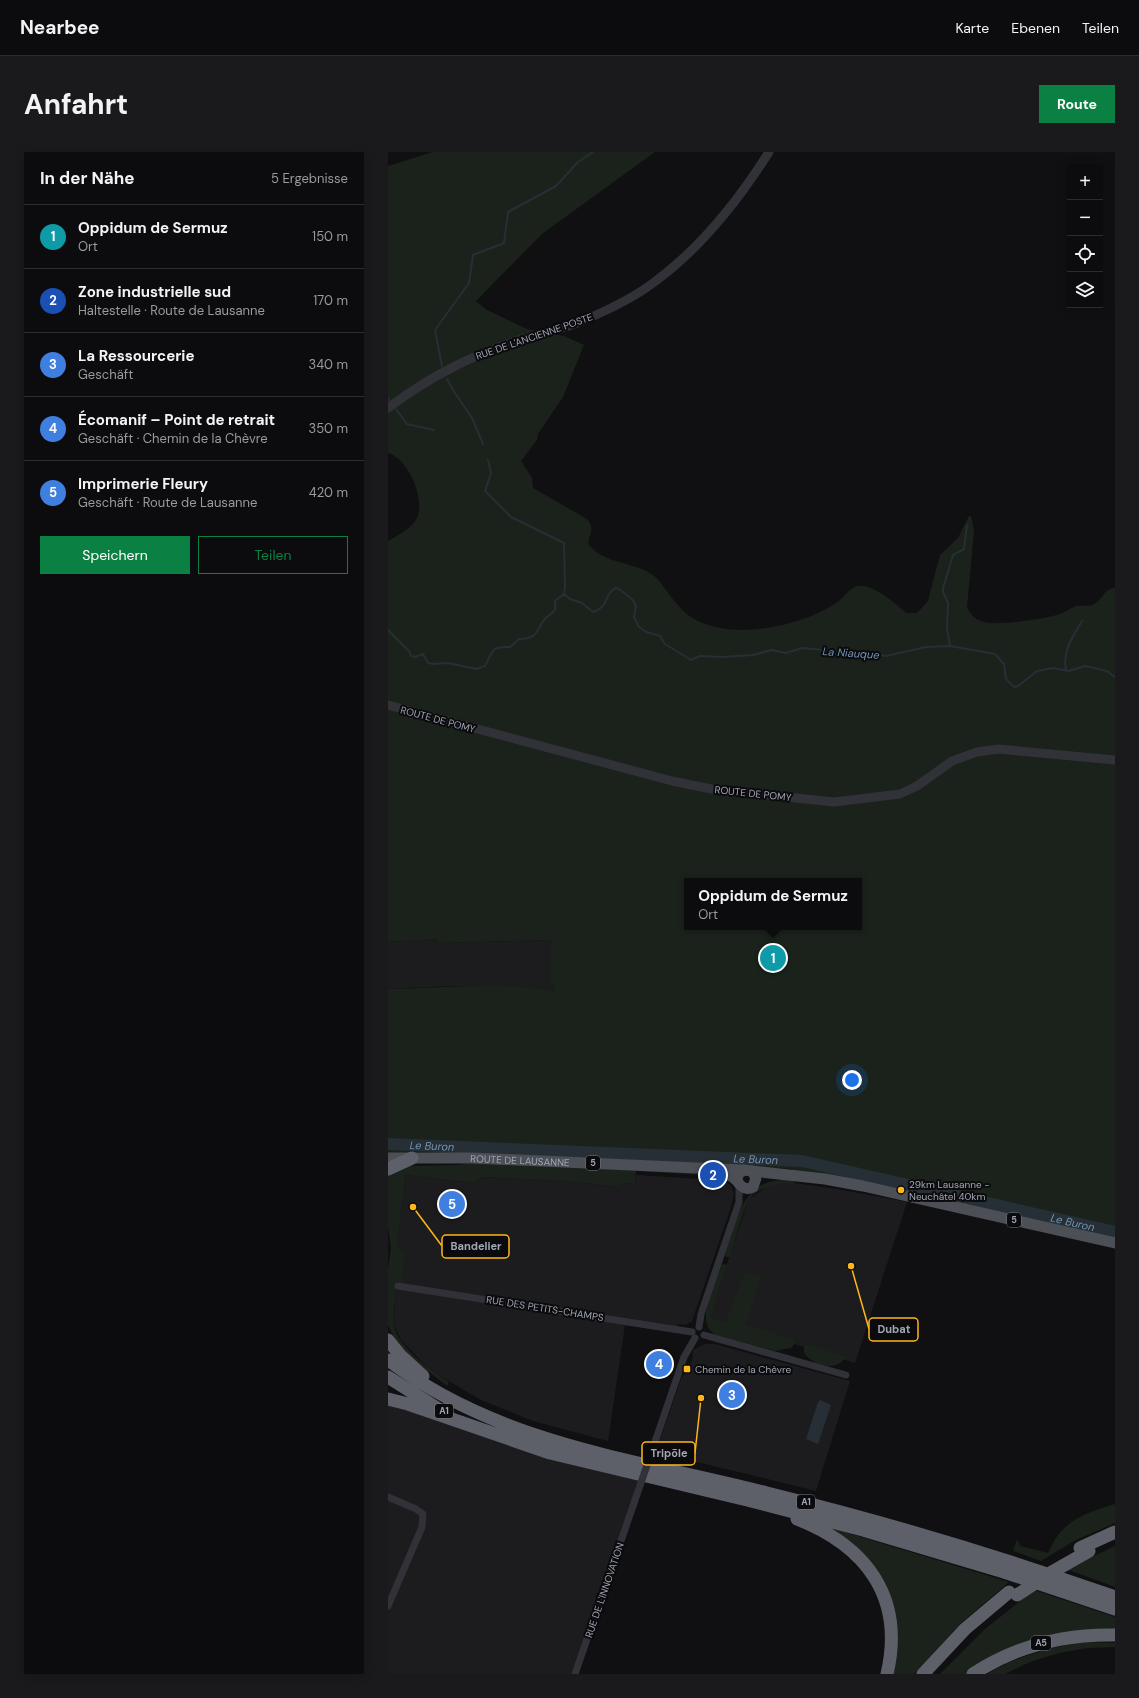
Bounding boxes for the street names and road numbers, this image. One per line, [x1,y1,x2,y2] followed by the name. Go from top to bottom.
[474,310,595,363] street label: RUE DE L'ANCIENNE POSTE
[399,703,477,736] street label: ROUTE DE POMY
[714,783,792,804] street label: ROUTE DE POMY
[470,1152,570,1169] street label: ROUTE DE LAUSANNE
[586,1156,600,1170] road number: 5
[1007,1213,1021,1227] road number: 5
[485,1293,605,1324] street label: RUE DES PETITS-CHAMPS
[435,1404,453,1418] road number: A1
[797,1495,815,1509] road number: A1
[582,1541,627,1640] street label: RUE DE L'INNOVATION
[1031,1636,1051,1650] road number: A5

